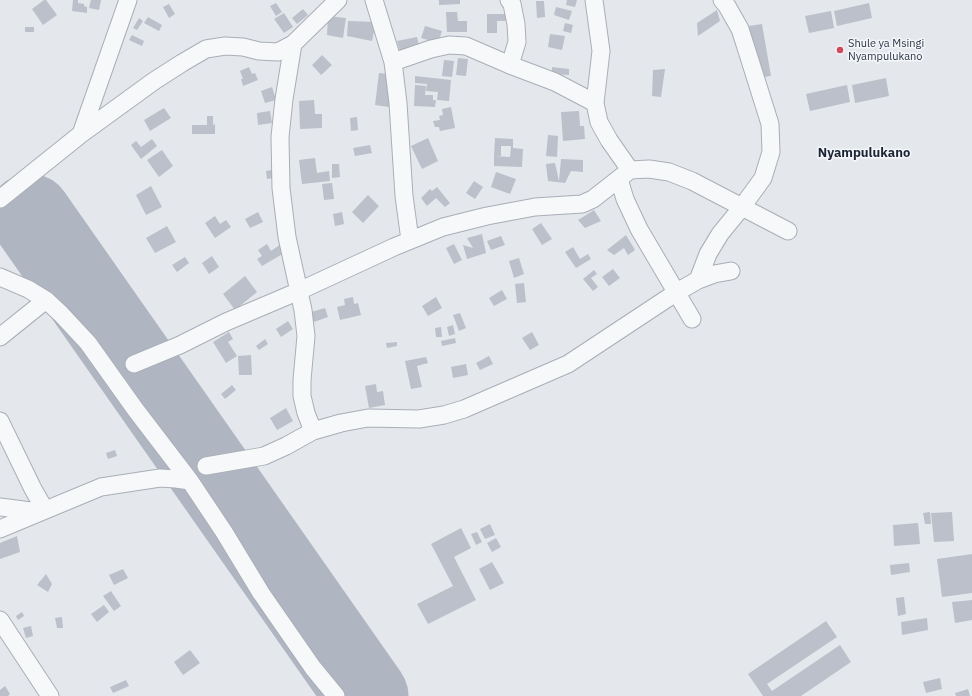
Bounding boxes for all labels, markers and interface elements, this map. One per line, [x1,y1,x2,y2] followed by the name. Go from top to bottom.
[848,37,924,63] place label: Shule ya Msingi Nyampulukano
[835,45,845,55] marker: Shule ya Msingi Nyampulukano
[818,145,910,161] district label: Nyampulukano

